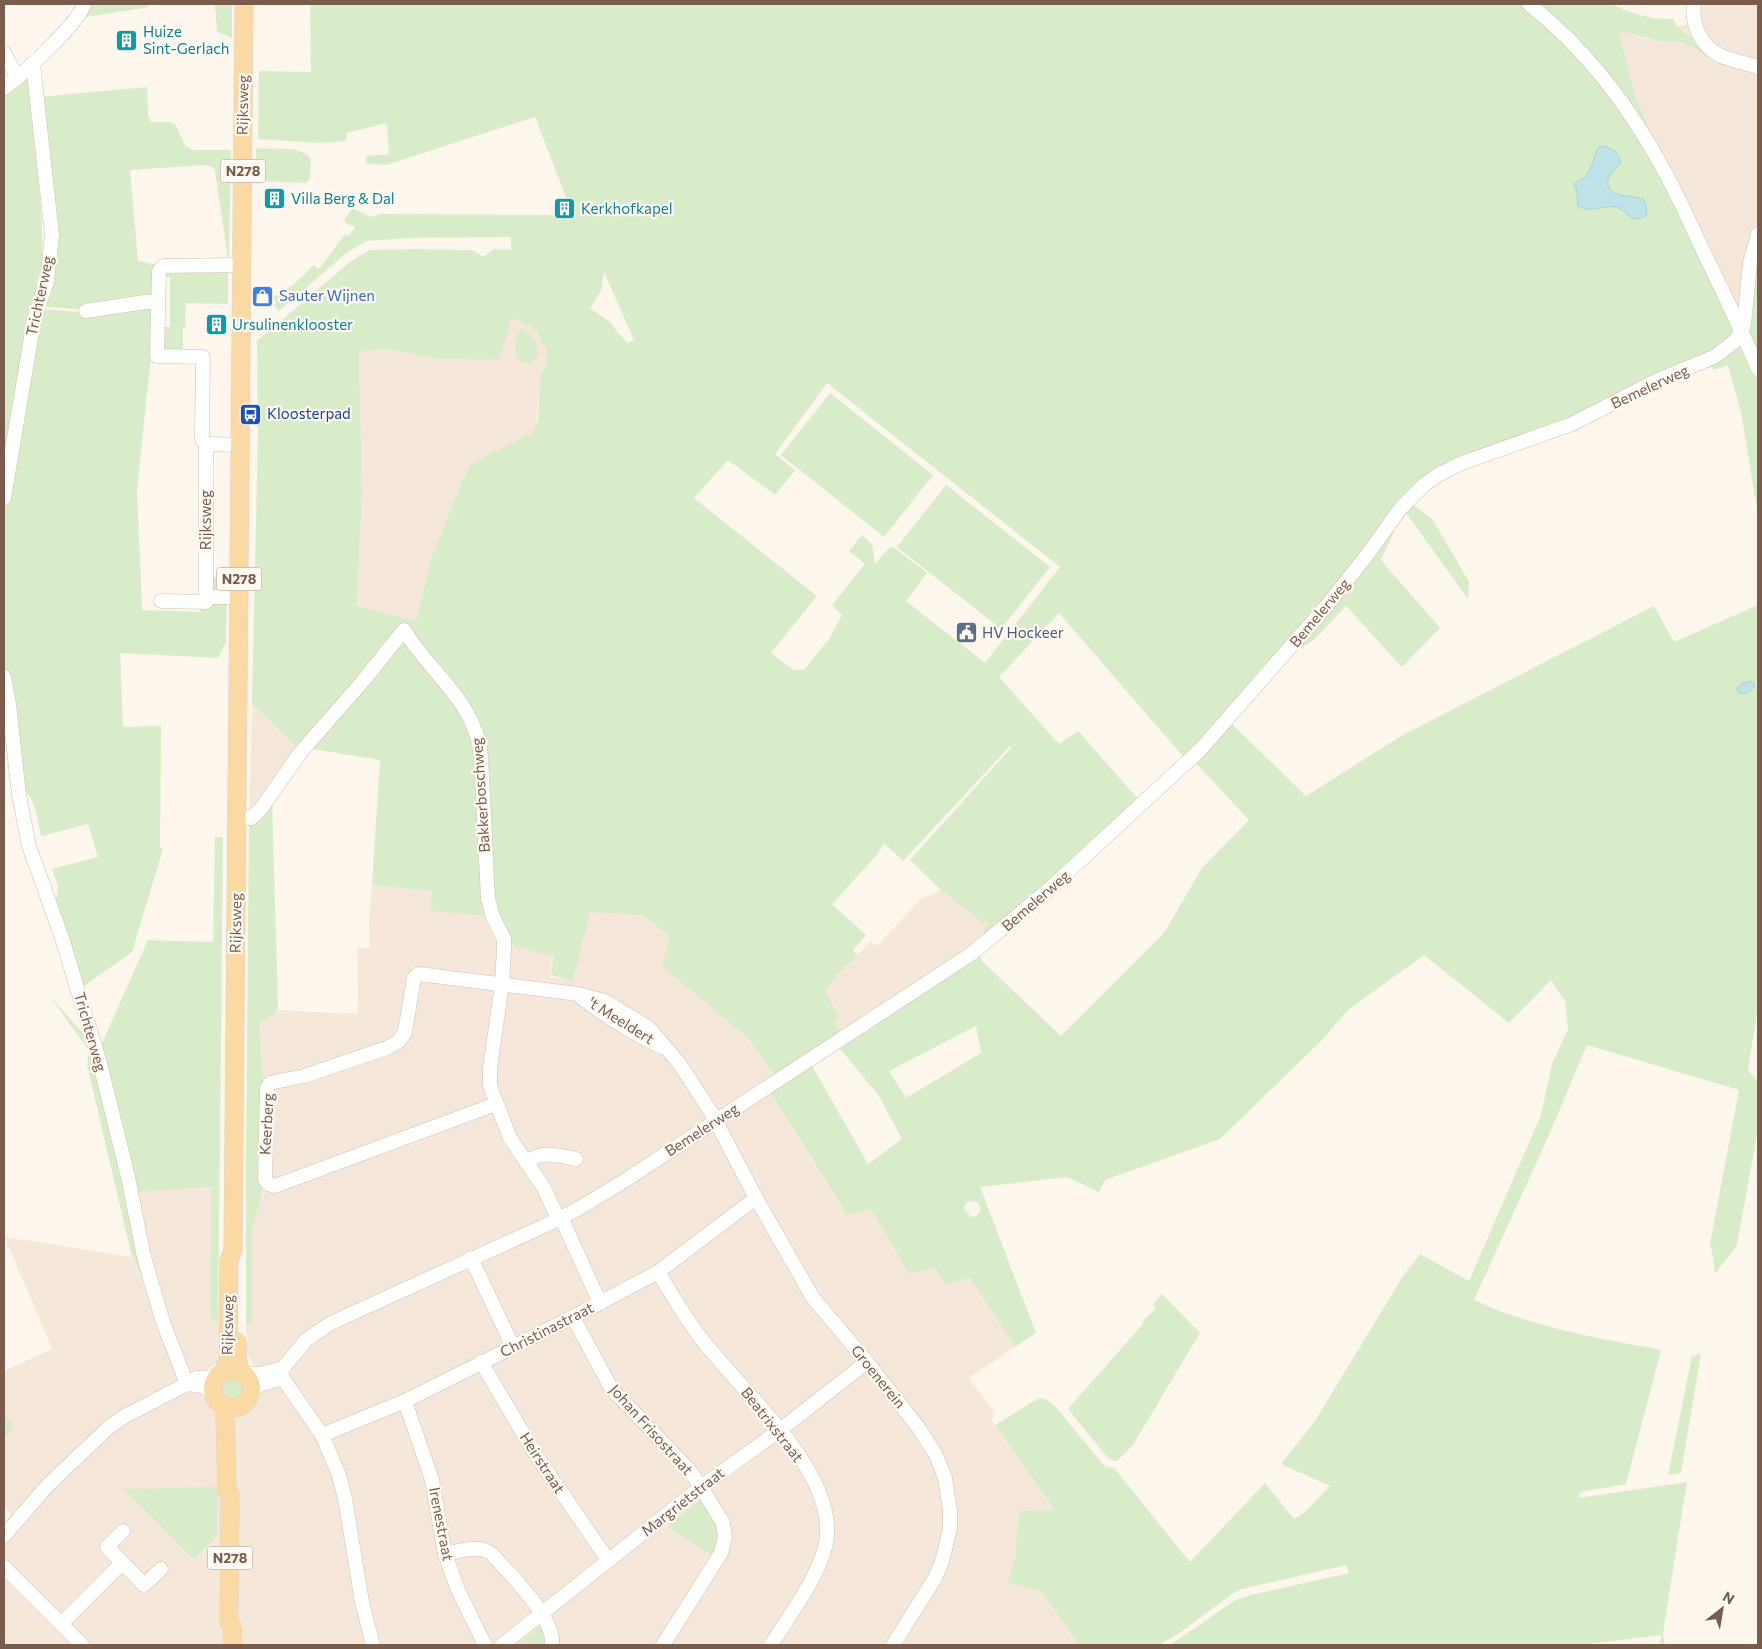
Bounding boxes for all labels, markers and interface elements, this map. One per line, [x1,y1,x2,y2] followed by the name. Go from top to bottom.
[143,22,229,57] place label: Huize Sint-Gerlach
[115,29,139,53] building icon: Huize Sint-Gerlach
[232,75,252,135] street label: Rijksweg
[220,160,266,182] road number: N278
[263,187,287,211] building icon: Villa Berg & Dal
[291,189,395,207] place label: Villa Berg & Dal
[553,197,577,221] building icon: Kerkhofkapel
[581,199,673,217] place label: Kerkhofkapel
[22,254,56,338] street label: Trichterweg
[251,284,275,308] shop icon: Sauter Wijnen
[279,286,375,304] place label: Sauter Wijnen
[204,313,228,337] building icon: Ursulinenklooster
[232,315,353,333] place label: Ursulinenklooster
[1608,360,1691,412] street label: Bemelerweg
[239,402,263,426] bus stop icon: Kloosterpad
[267,404,351,422] place label: Kloosterpad
[196,490,214,550] street label: Rijksweg
[216,568,262,590] road number: N278
[1285,574,1353,650] street label: Bemelerweg
[954,621,978,645] public building icon: HV Hockeer
[982,623,1064,641] place label: HV Hockeer
[467,737,493,853] street label: Bakkerboschweg
[998,866,1073,935] street label: Bemelerweg
[225,893,245,953] street label: Rijksweg
[71,990,111,1074] street label: Trichterweg
[585,993,658,1048] street label: 't Meeldert
[255,1092,277,1156] street label: Keerberg
[661,1099,742,1160] street label: Bemelerweg
[217,1295,237,1355] street label: Rijksweg
[497,1298,596,1360] street label: Christinastraat
[848,1341,910,1412] street label: Groenerein
[606,1380,697,1478] street label: Johan Frisostraat
[738,1383,808,1465] street label: Beatrixstraat
[516,1428,569,1496] street label: Heirstraat
[637,1463,728,1539] street label: Margrietstraat
[426,1485,458,1562] street label: Irenestraat
[208,1546,252,1570] road number: N278
[1697,1584,1747,1634] north arrow
[1720,1587,1738,1607] text: N

